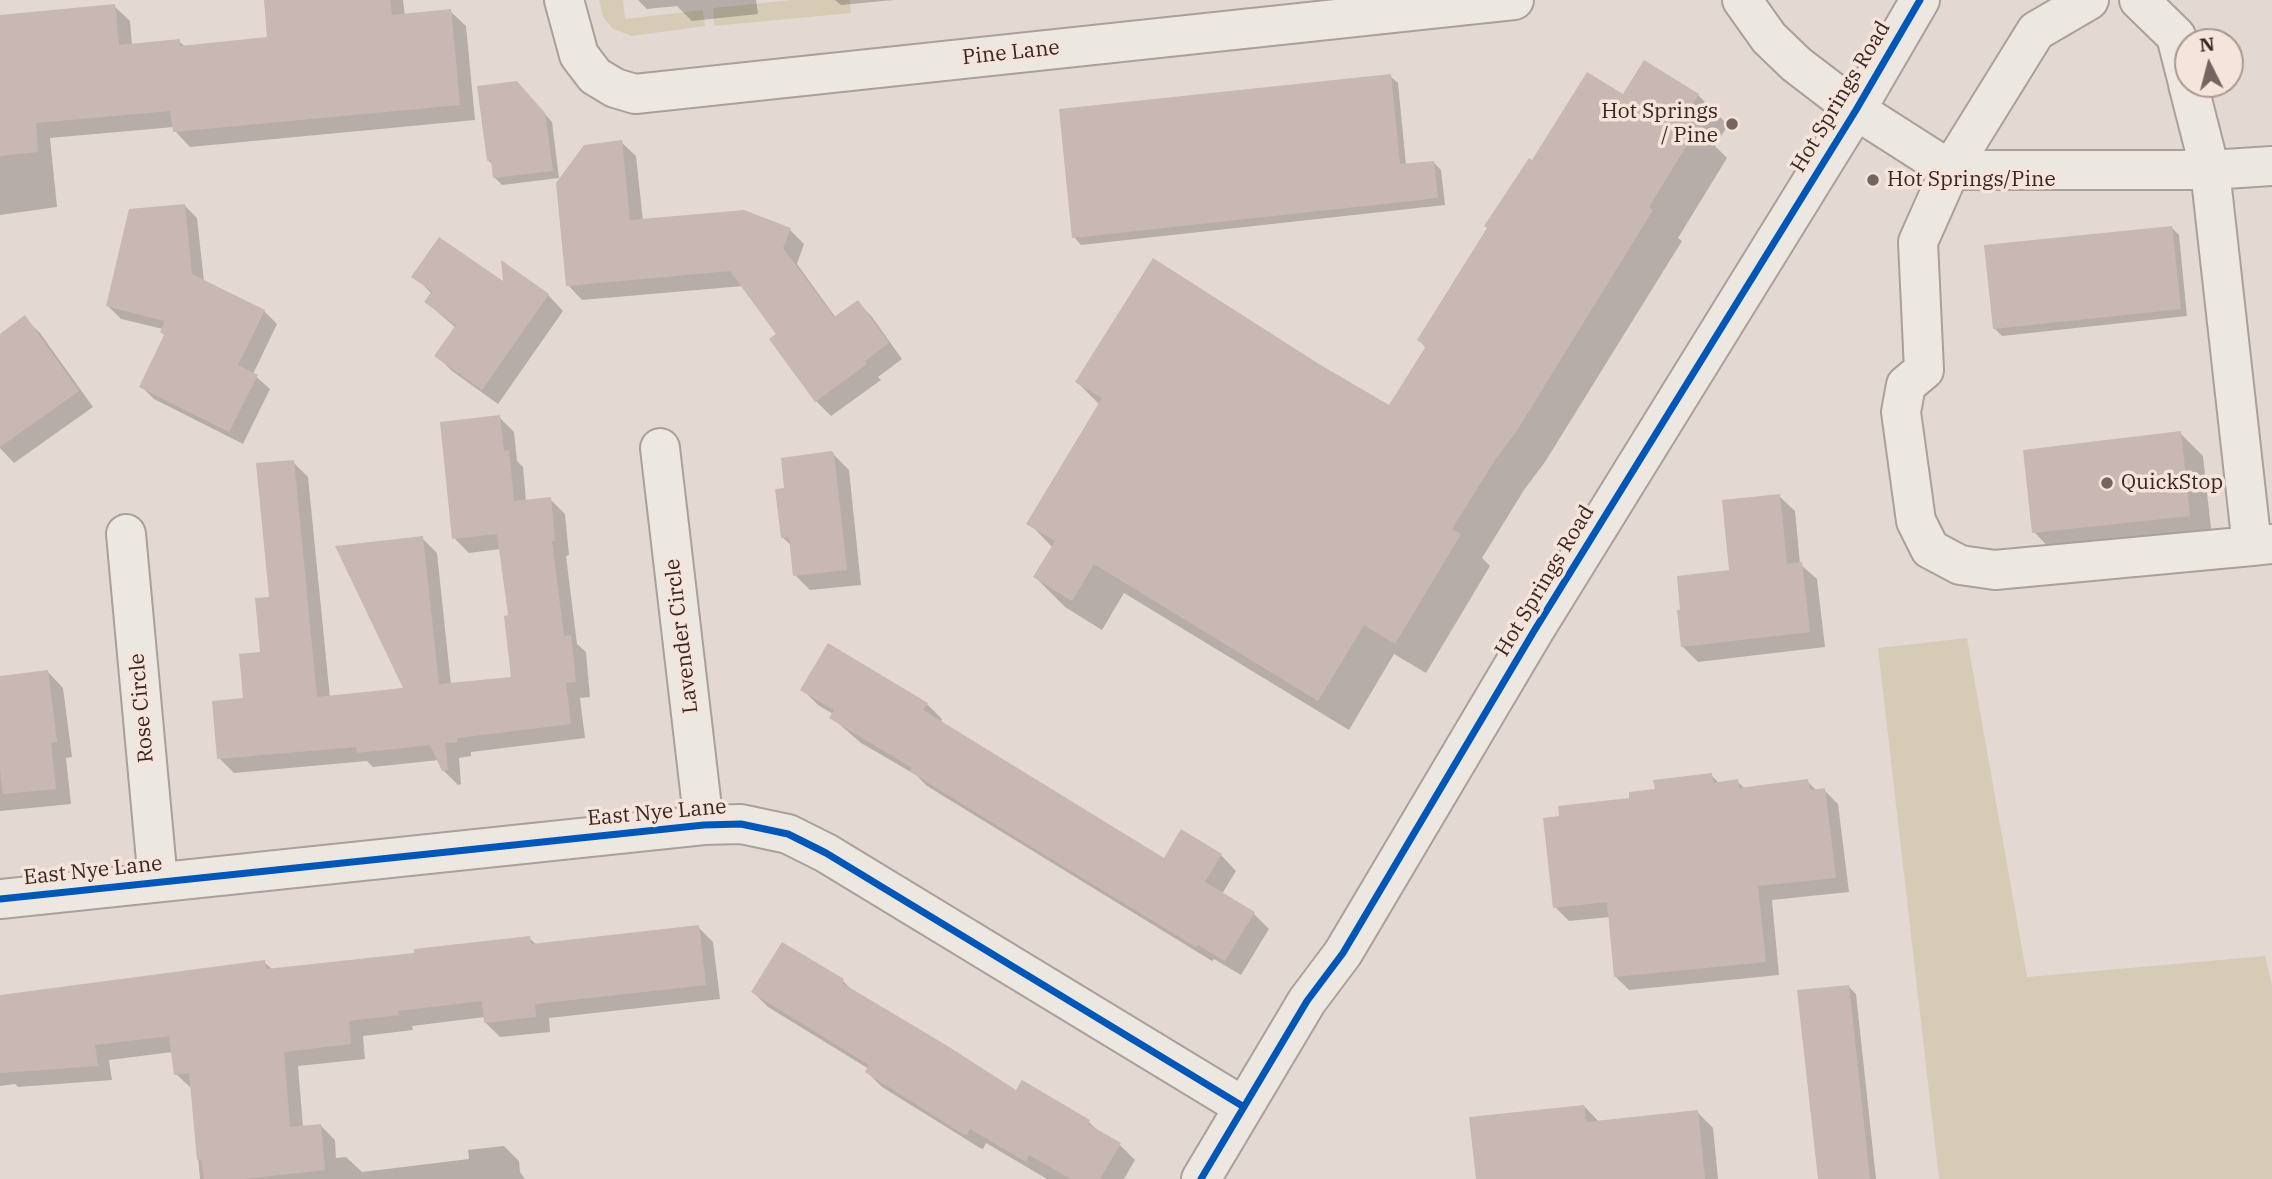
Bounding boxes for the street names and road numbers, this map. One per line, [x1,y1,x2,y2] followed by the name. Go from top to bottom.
[1786,17,1896,177] street label: Hot Springs Road
[961,35,1061,71] street label: Pine Lane
[1490,501,1600,661] street label: Hot Springs Road
[660,557,704,715] street label: Lavender Circle
[125,652,159,764] street label: Rose Circle
[586,794,728,832] street label: East Nye Lane
[22,851,164,891] street label: East Nye Lane

